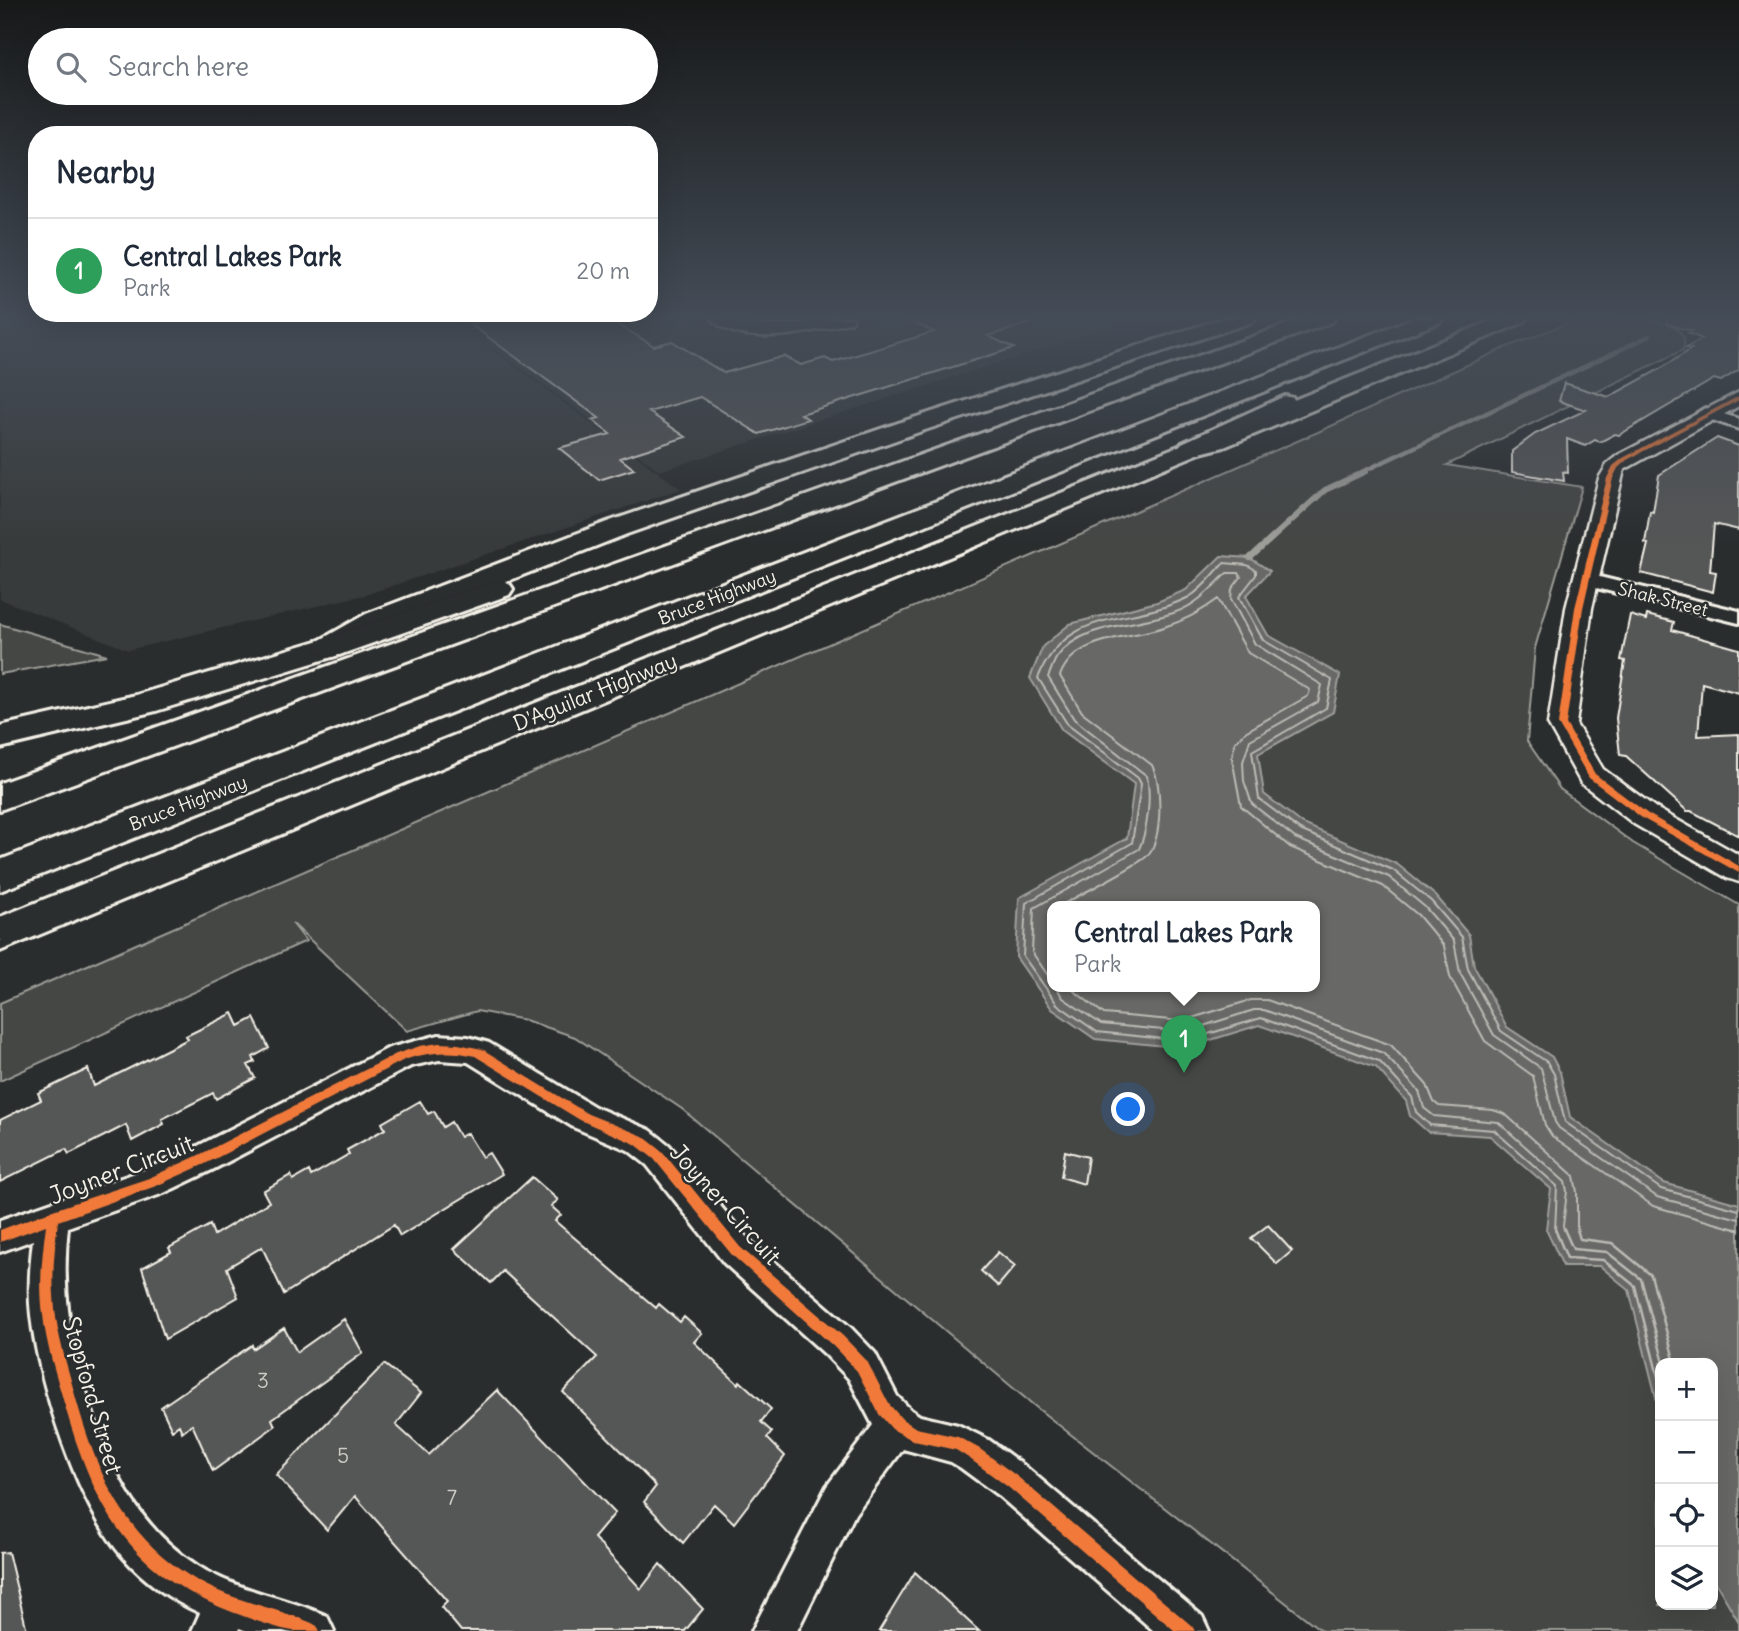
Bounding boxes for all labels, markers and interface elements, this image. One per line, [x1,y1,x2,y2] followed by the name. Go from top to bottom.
[28,28,658,105] search box
[52,48,90,86] icon: search
[108,50,249,83] text: Search here
[56,153,156,191] text: Nearby
[123,240,342,273] text: Central Lakes Park
[74,256,84,285] text: 1
[577,256,630,285] text: 20 m
[123,273,171,302] text: Park
[655,564,779,630] street label: Bruce Highway
[1615,577,1711,621] street label: Shak Street
[509,647,681,737] street label: D'Aguilar Highway
[126,770,250,836] street label: Bruce Highway
[1047,901,1320,992] popup
[1074,916,1293,949] text: Central Lakes Park
[1074,949,1122,978] text: Park
[1161,1015,1207,1073] pin: 1
[1111,1092,1145,1126] your location
[45,1128,197,1210] street label: Joyner Circuit
[664,1137,788,1271] street label: Joyner Circuit
[56,1313,130,1477] street label: Stopford Street
[1655,1358,1718,1610] map controls
[1655,1358,1718,1421] button: +
[257,1367,269,1394] house number: 3
[1655,1421,1718,1484] button: −
[337,1442,349,1469] house number: 5
[447,1484,457,1511] house number: 7
[1655,1484,1718,1547] button: locate
[1655,1547,1718,1610] button: layers

